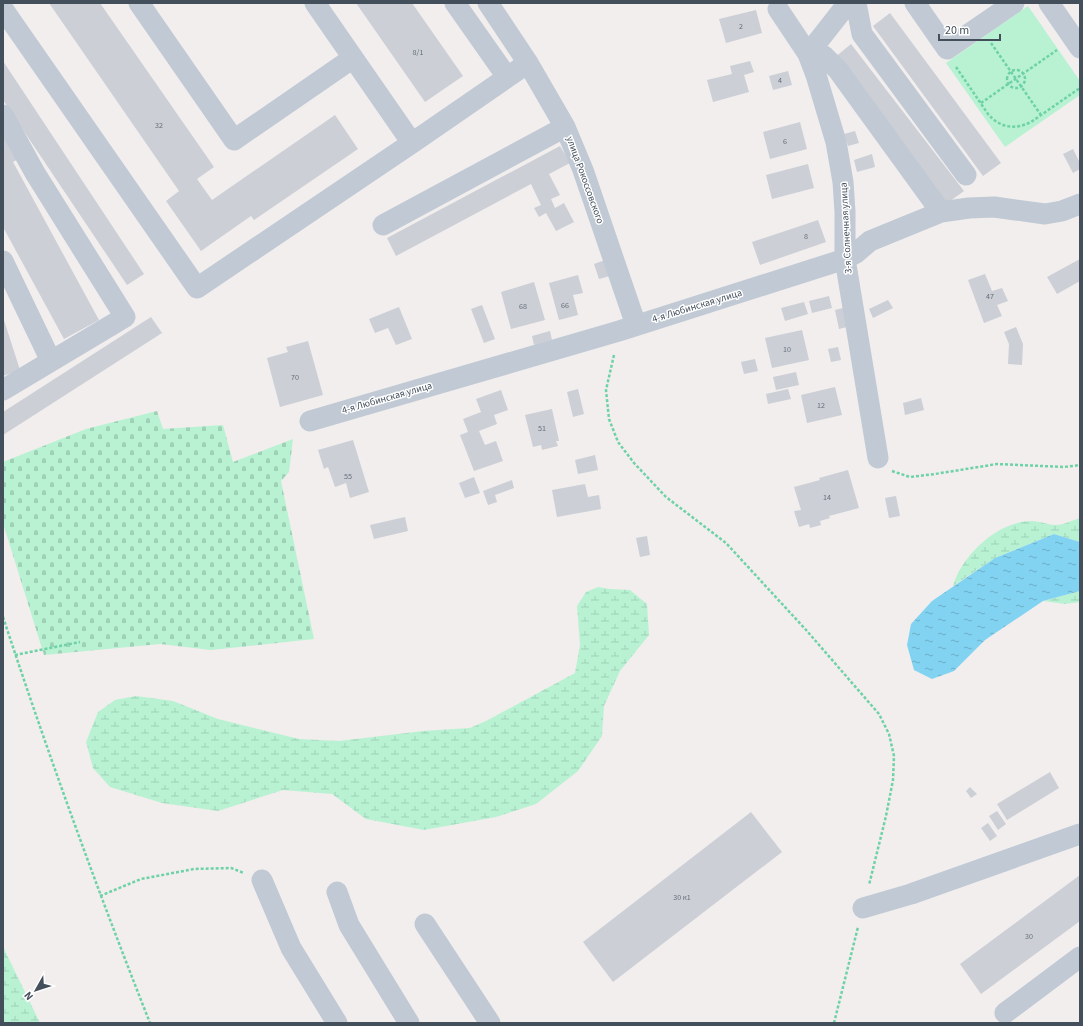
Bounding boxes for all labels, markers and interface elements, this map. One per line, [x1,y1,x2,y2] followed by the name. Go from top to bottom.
[939,16,1000,42] scale bar
[739,21,743,32] house number: 2
[945,22,969,39] text: 20 m
[413,47,423,58] house number: 8/1
[778,75,782,86] house number: 4
[155,120,163,131] house number: 32
[563,134,607,226] street label: улица Рокоссовского
[783,136,787,147] house number: 6
[837,182,855,274] street label: 3-я Солнечная улица
[804,231,808,242] house number: 8
[650,286,744,326] street label: 4-я Любинская улица
[986,291,994,302] house number: 47
[561,300,569,311] house number: 66
[519,301,527,312] house number: 68
[783,344,791,355] house number: 10
[291,372,299,383] house number: 70
[340,378,434,418] street label: 4-я Любинская улица
[817,400,825,411] house number: 12
[538,423,546,434] house number: 51
[344,471,352,482] house number: 55
[823,492,831,503] house number: 14
[673,892,691,903] house number: 30 к1
[1025,931,1033,942] house number: 30
[16,970,56,1010] north arrow
[20,988,37,1004] text: N

